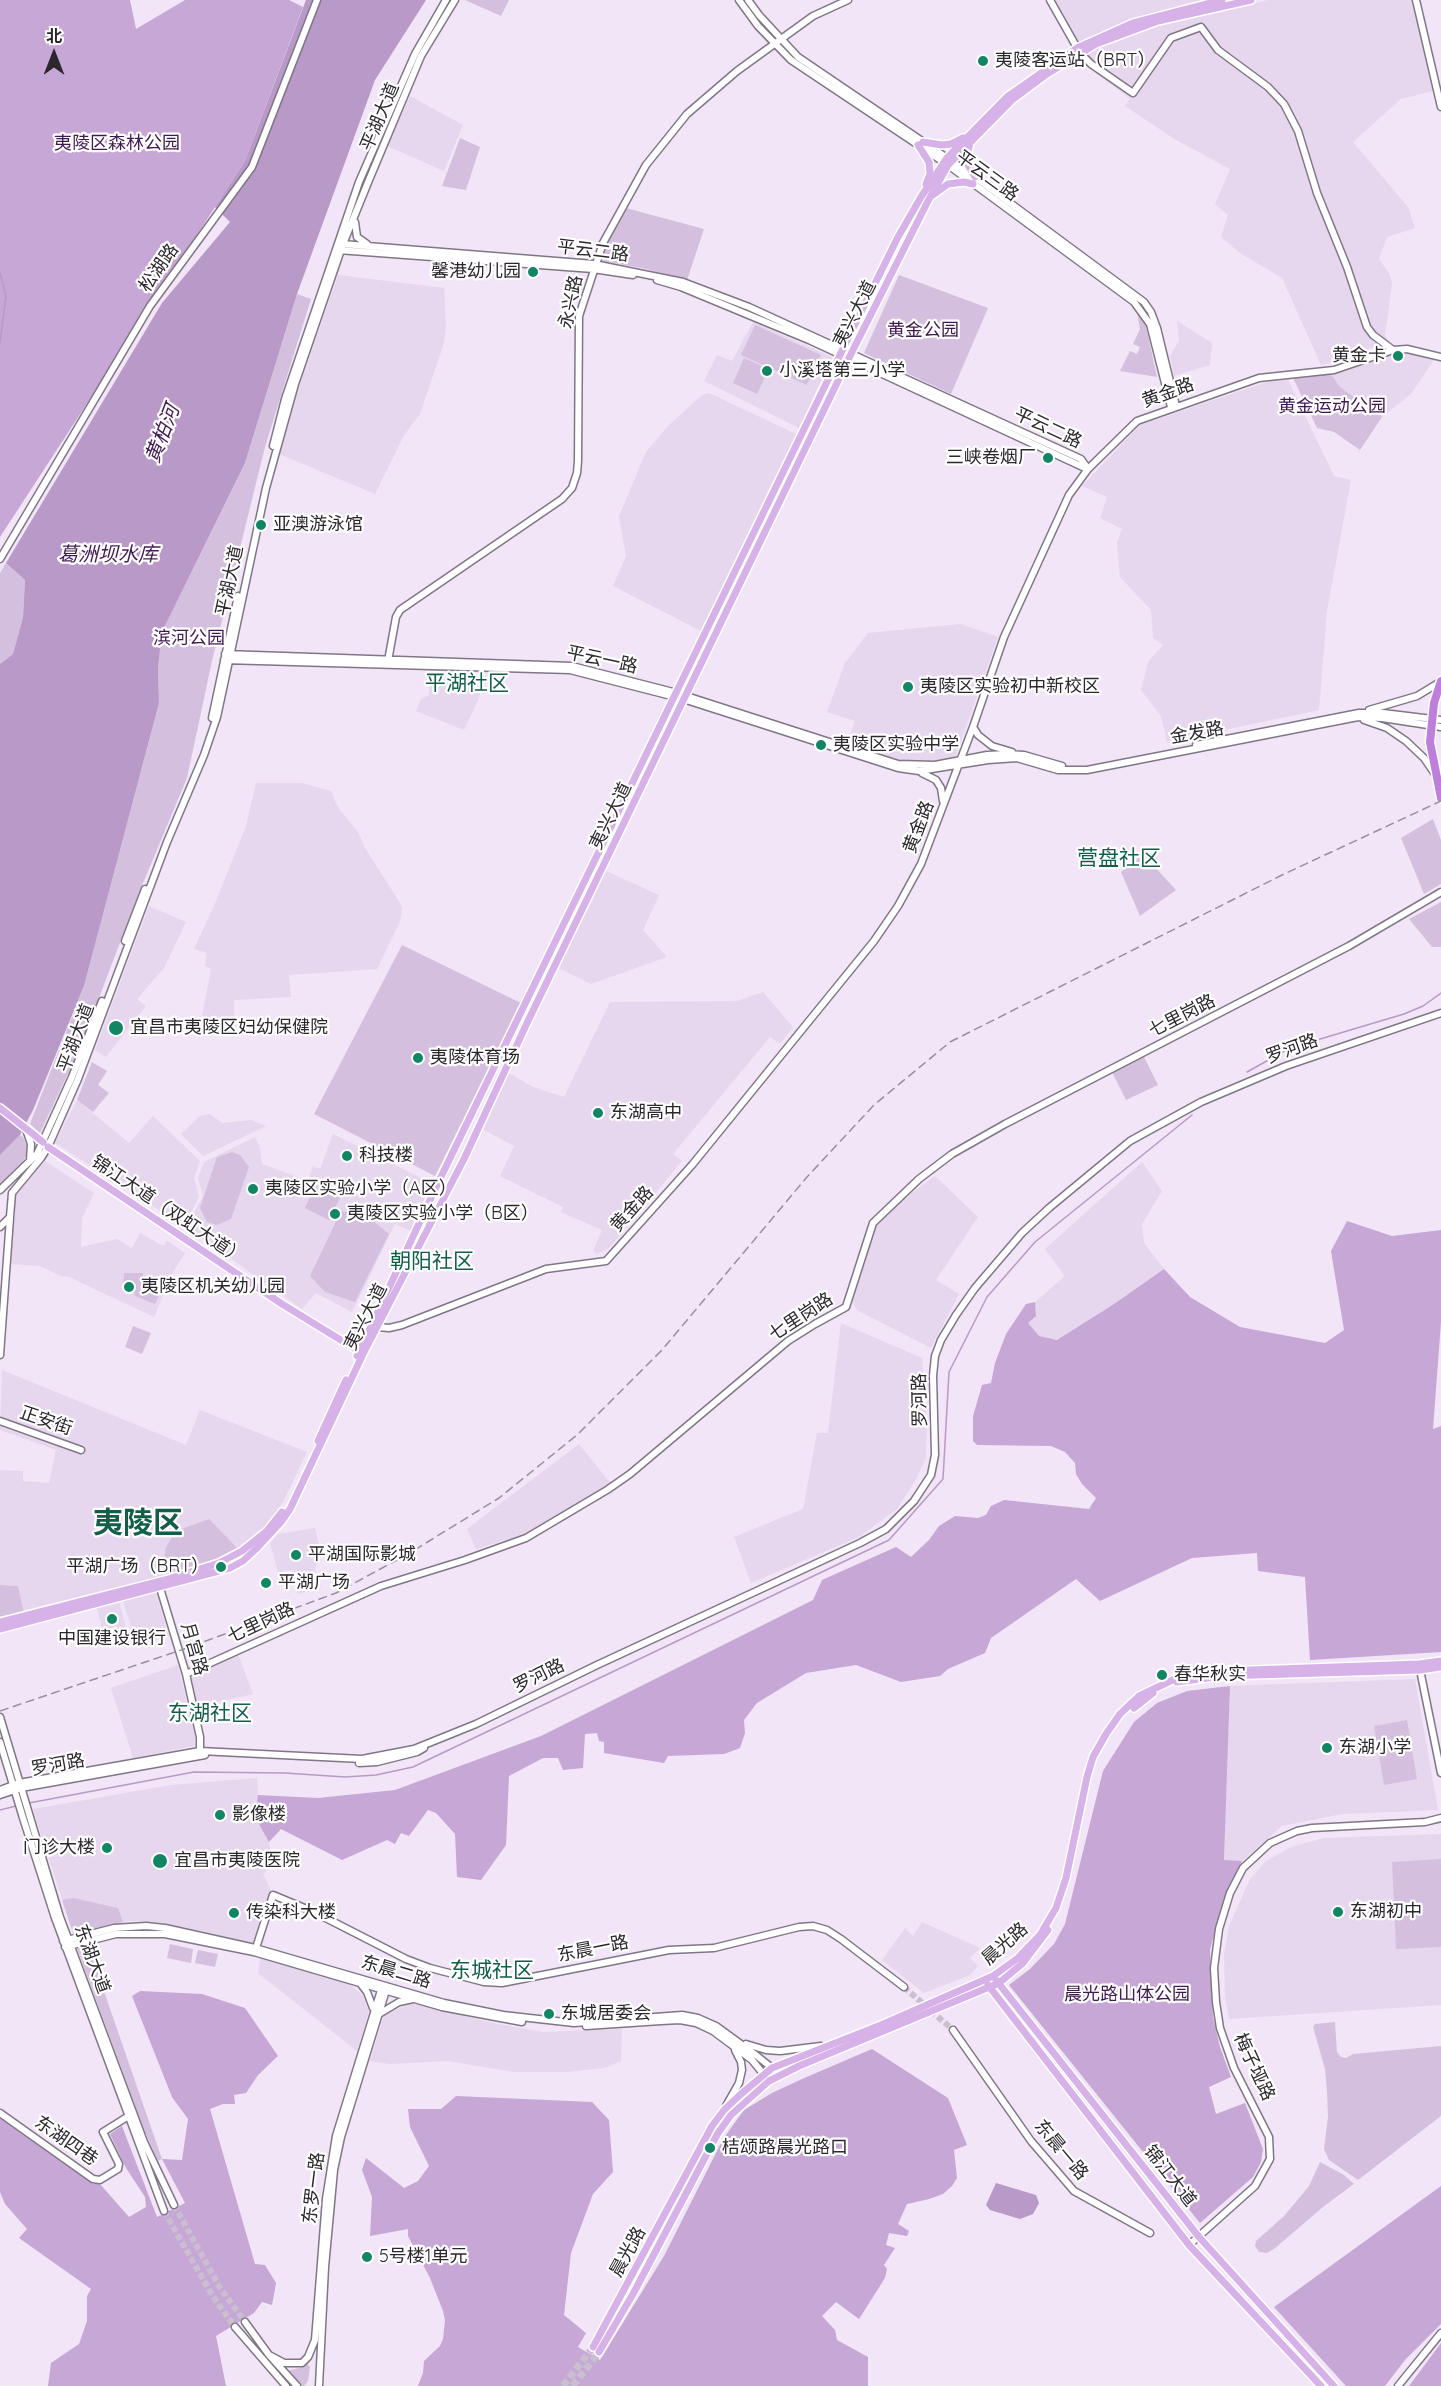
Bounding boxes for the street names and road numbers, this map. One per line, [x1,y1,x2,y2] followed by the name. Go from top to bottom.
[356,80,404,154] street label: 平湖大道
[952,146,1022,206] street label: 平云三路
[556,236,630,266] street label: 平云二路
[135,240,183,296] street label: 松湖路
[555,273,587,331] street label: 永兴路
[829,277,881,351] street label: 夷兴大道
[1139,374,1197,412] street label: 黄金路
[1011,403,1085,453] street label: 平云二路
[212,544,248,618] street label: 平湖大道
[565,642,639,678] street label: 平云一路
[1169,718,1225,748] street label: 金发路
[586,779,636,853] street label: 夷兴大道
[899,798,939,856] street label: 黄金路
[1145,990,1219,1042] street label: 七里岗路
[53,1001,99,1075] street label: 平湖大道
[1263,1030,1321,1068] street label: 罗河路
[87,1151,249,1269] street label: 锦江大道（双虹大道）
[606,1182,658,1236] street label: 黄金路
[340,1280,392,1354] street label: 夷兴大道
[765,1288,837,1346] street label: 七里岗路
[909,1373,931,1427] street label: 罗河路
[17,1402,75,1440] street label: 正安街
[224,1598,298,1648] street label: 七里岗路
[176,1620,212,1678] street label: 月宫路
[510,1654,568,1698] street label: 罗河路
[30,1750,86,1780] street label: 罗河路
[978,1918,1032,1970] street label: 晨光路
[70,1921,114,1997] street label: 东湖大道
[556,1932,630,1966] street label: 东晨一路
[358,1951,434,1993] street label: 东晨二路
[1229,2030,1279,2104] street label: 梅子垭路
[30,2112,102,2170] street label: 东湖四巷
[1030,2115,1092,2185] street label: 东晨一路
[1139,2141,1201,2211] street label: 锦江大道
[299,2151,329,2225] street label: 东罗一路
[605,2223,651,2281] street label: 晨光路

